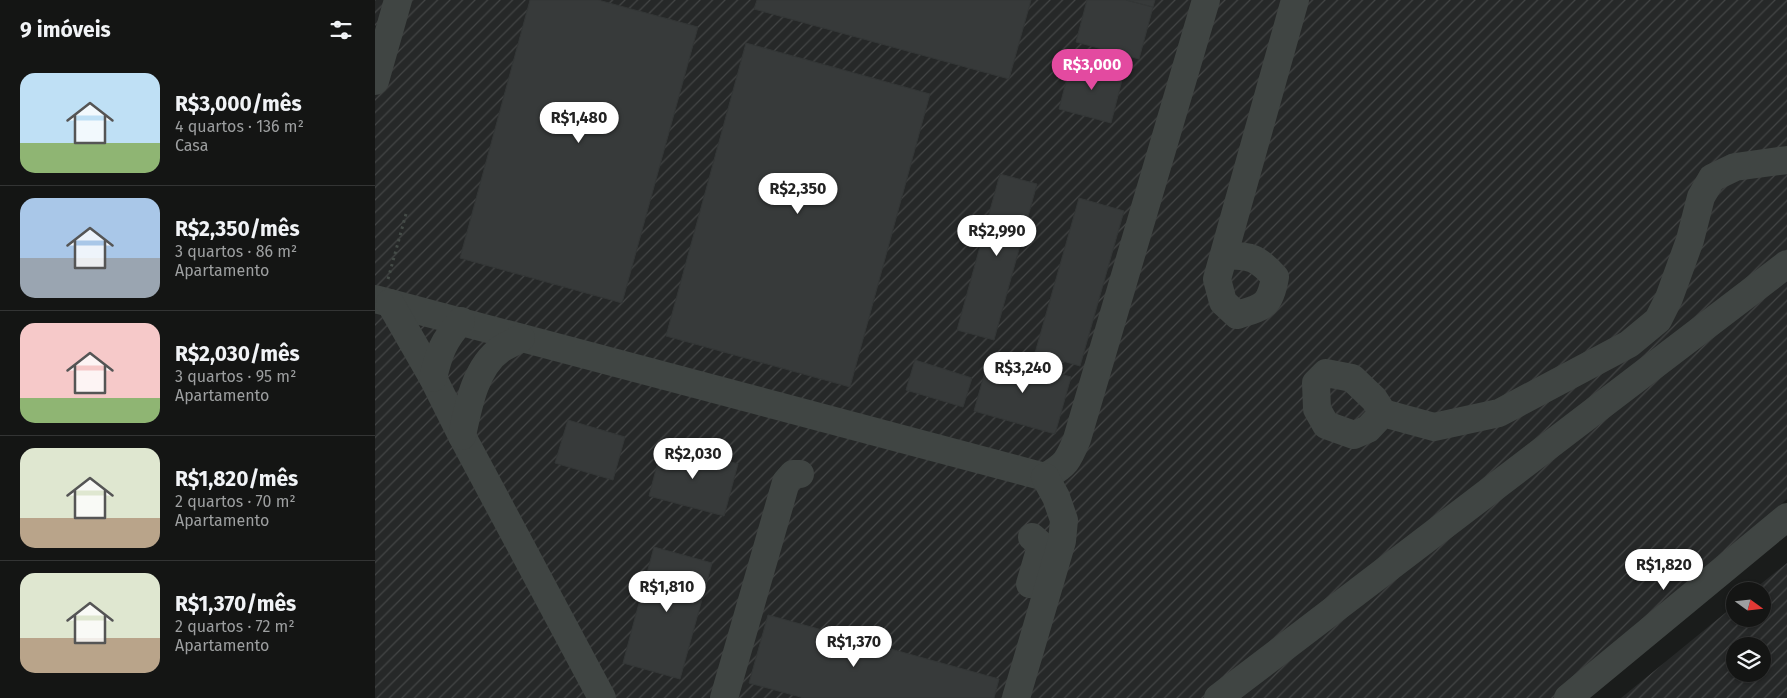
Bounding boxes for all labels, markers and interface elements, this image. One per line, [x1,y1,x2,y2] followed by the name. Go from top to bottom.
[327,16,355,44] icon: filters
[20,17,111,43] text: 9 imóveis
[1046,48,1138,91] pin: R$3,000
[1063,55,1121,74] text: R$3,000
[175,91,302,117] text: R$3,000/mês
[60,93,120,153] icon: home
[533,102,625,144] pin: R$1,480
[551,108,607,127] text: R$1,480
[175,117,304,136] text: 4 quartos · 136 m²
[175,136,208,155] text: Casa
[752,172,844,215] pin: R$2,350
[770,179,826,198] text: R$2,350
[951,214,1043,257] pin: R$2,990
[175,216,300,242] text: R$2,350/mês
[60,218,120,278] icon: home
[968,221,1026,240] text: R$2,990
[175,242,297,261] text: 3 quartos · 86 m²
[175,261,269,280] text: Apartamento
[175,341,300,367] text: R$2,030/mês
[60,343,120,403] icon: home
[977,352,1069,394] pin: R$3,240
[995,358,1051,377] text: R$3,240
[175,367,296,386] text: 3 quartos · 95 m²
[175,386,269,405] text: Apartamento
[647,438,739,480] pin: R$2,030
[664,444,722,463] text: R$2,030
[175,466,298,492] text: R$1,820/mês
[60,468,120,528] icon: home
[175,492,296,511] text: 2 quartos · 70 m²
[175,511,269,530] text: Apartamento
[1618,548,1710,591] pin: R$1,820
[1636,555,1692,574] text: R$1,820
[621,570,713,613] pin: R$1,810
[640,577,694,596] text: R$1,810
[1726,582,1771,628] north arrow
[1726,582,1771,682] map controls
[175,591,296,617] text: R$1,370/mês
[60,593,120,653] icon: home
[175,617,295,636] text: 2 quartos · 72 m²
[808,626,900,668] pin: R$1,370
[827,632,881,651] text: R$1,370
[175,636,269,655] text: Apartamento
[1726,637,1771,682] button: layers

